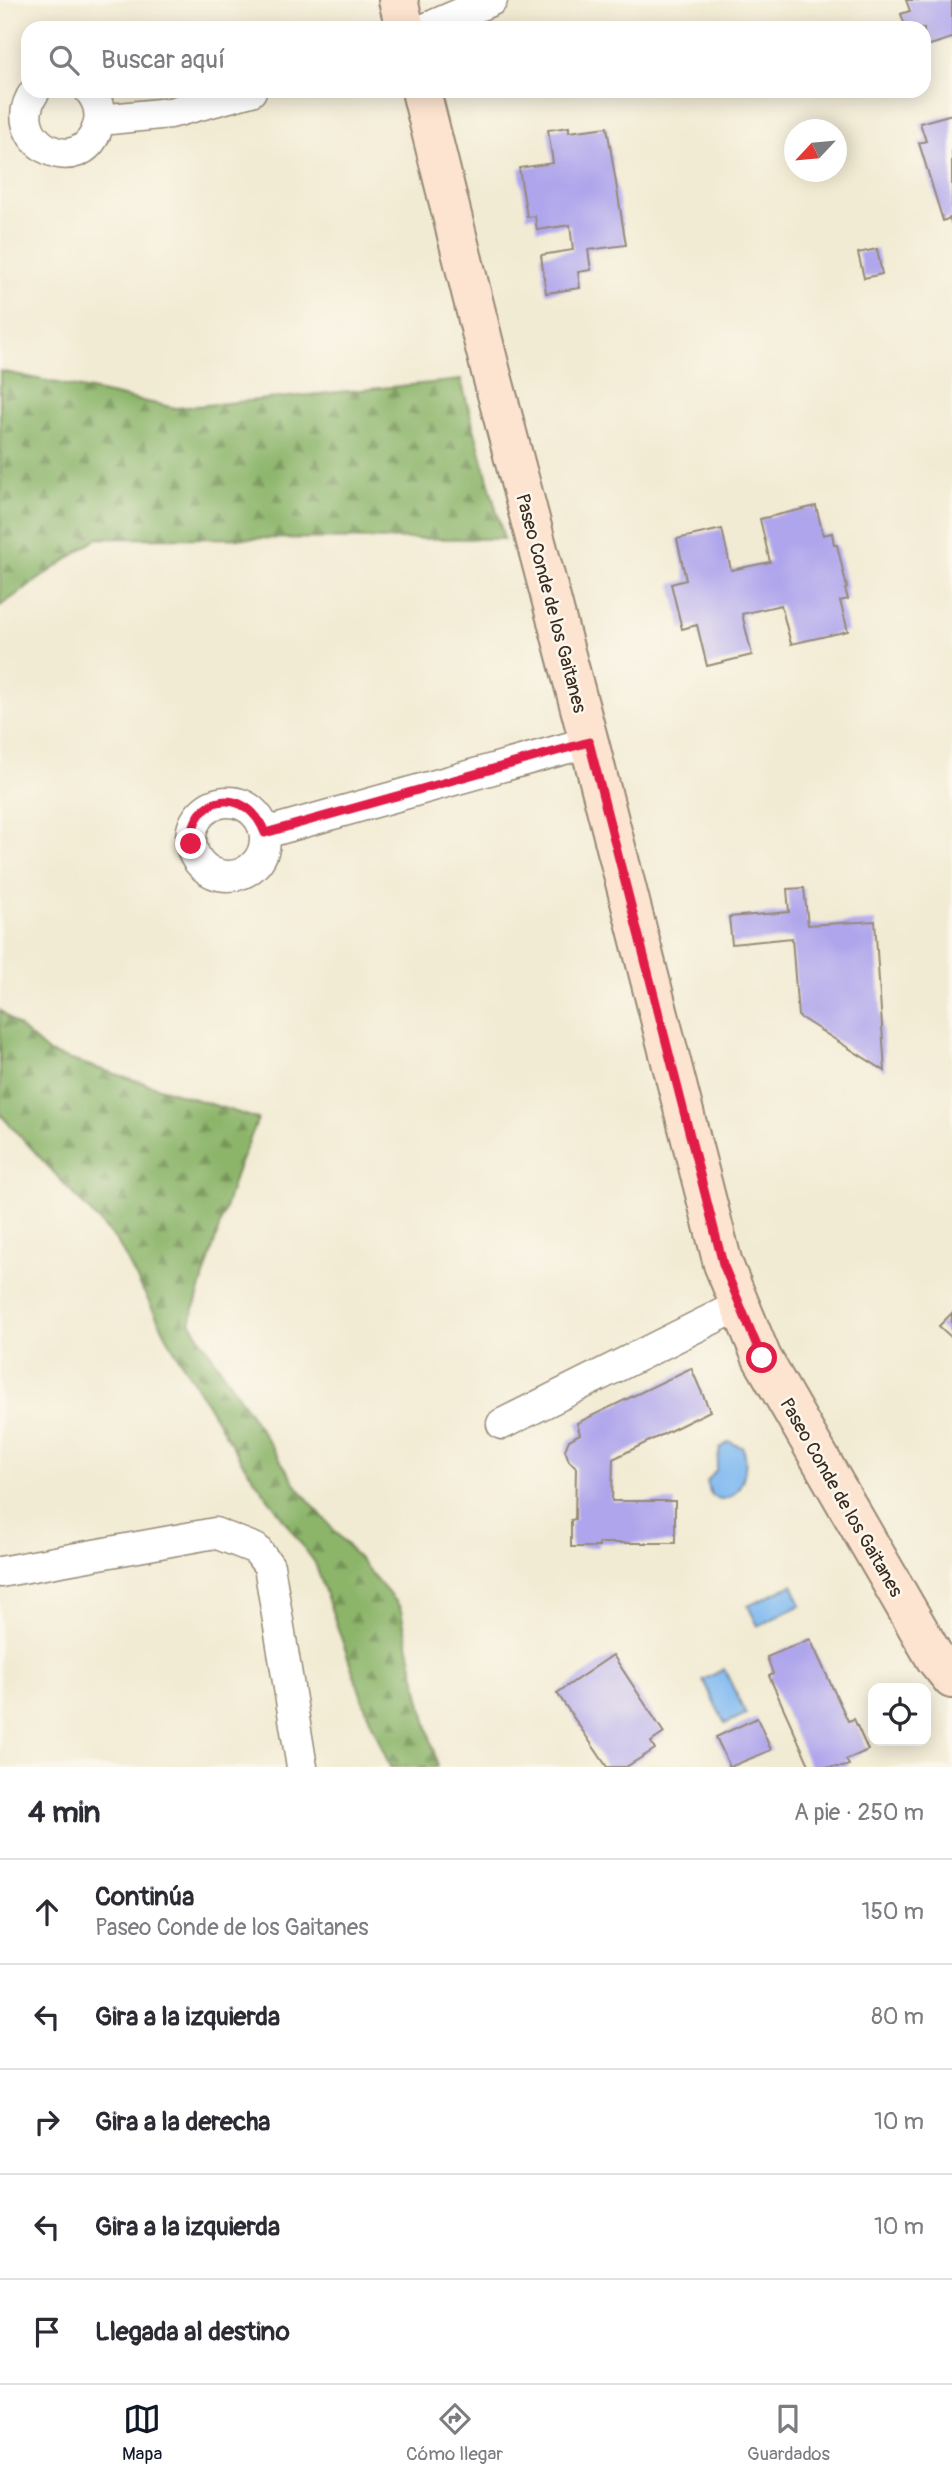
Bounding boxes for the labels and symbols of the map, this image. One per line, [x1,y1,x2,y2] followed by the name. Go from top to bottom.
[784,119,847,182] north arrow
[510,491,592,716] street label: Paseo Conde de los Gaitanes
[175,828,206,859] route end
[746,1342,777,1373] route start
[774,1394,908,1602] street label: Paseo Conde de los Gaitanes

